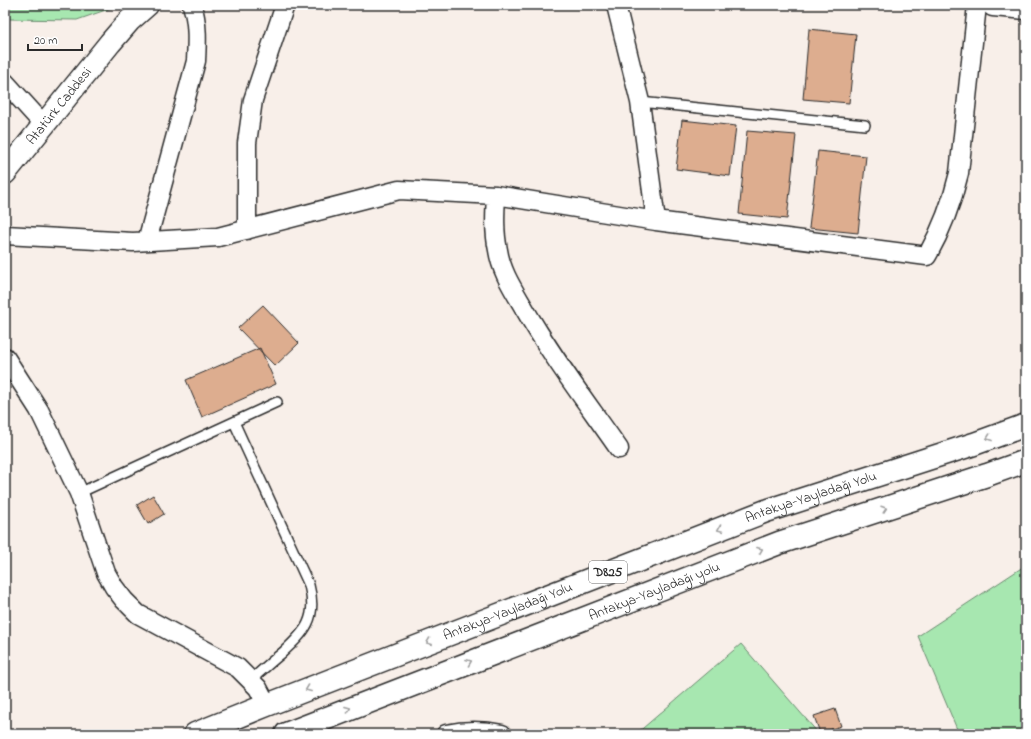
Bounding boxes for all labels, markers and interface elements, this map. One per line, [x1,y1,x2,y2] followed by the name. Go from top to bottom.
[28,26,82,52] scale bar
[34,32,57,50] text: 20 m
[21,63,97,149] street label: Atatürk Caddesi
[986,434,993,442] one-way arrow
[742,466,879,529] street label: Antakya-Yayladağı Yolu
[880,505,887,514] one-way arrow
[717,524,724,532] one-way arrow
[757,546,764,554] one-way arrow
[585,556,723,626] street label: Antakya-Yayladağı yolu
[589,561,627,583] road number: D825
[440,577,576,646] street label: Antakya-Yayladağı Yolu
[426,637,433,645] one-way arrow
[466,659,473,667] one-way arrow
[305,684,312,692] one-way arrow
[345,706,352,714] one-way arrow

